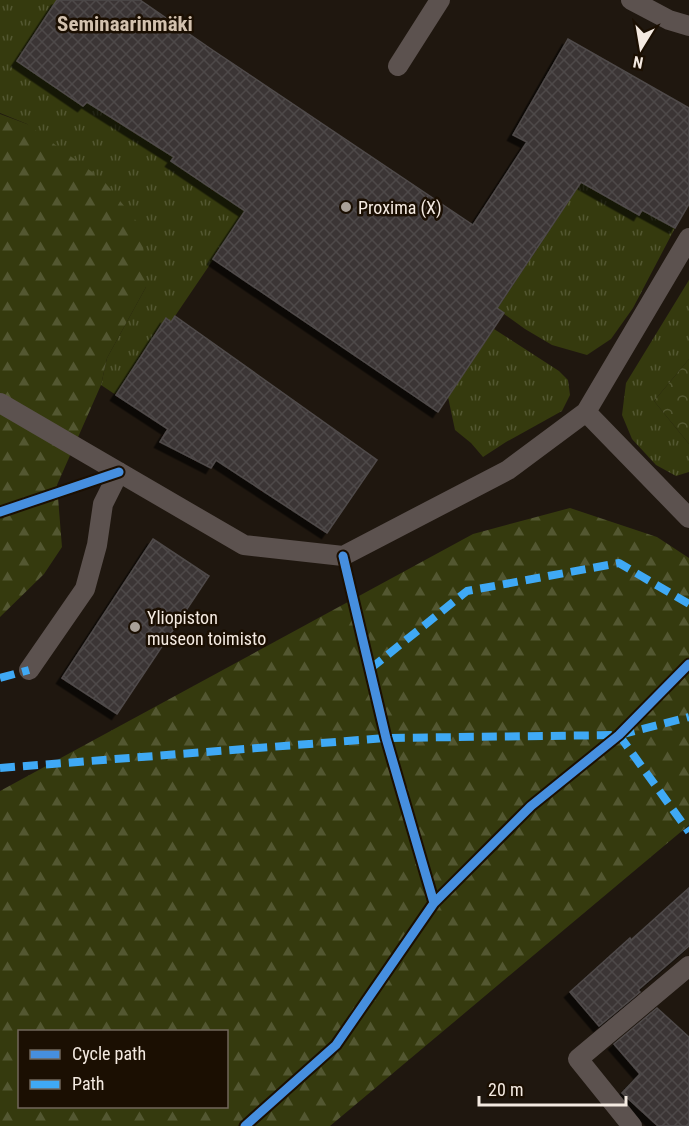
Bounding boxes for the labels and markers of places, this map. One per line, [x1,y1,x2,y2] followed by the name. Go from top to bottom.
[358,197,442,219] place label: Proxima (X)
[339,200,353,214] marker: Proxima (X)
[147,607,266,649] place label: Yliopiston museon toimisto
[128,620,142,634] marker: Yliopiston museon toimisto

